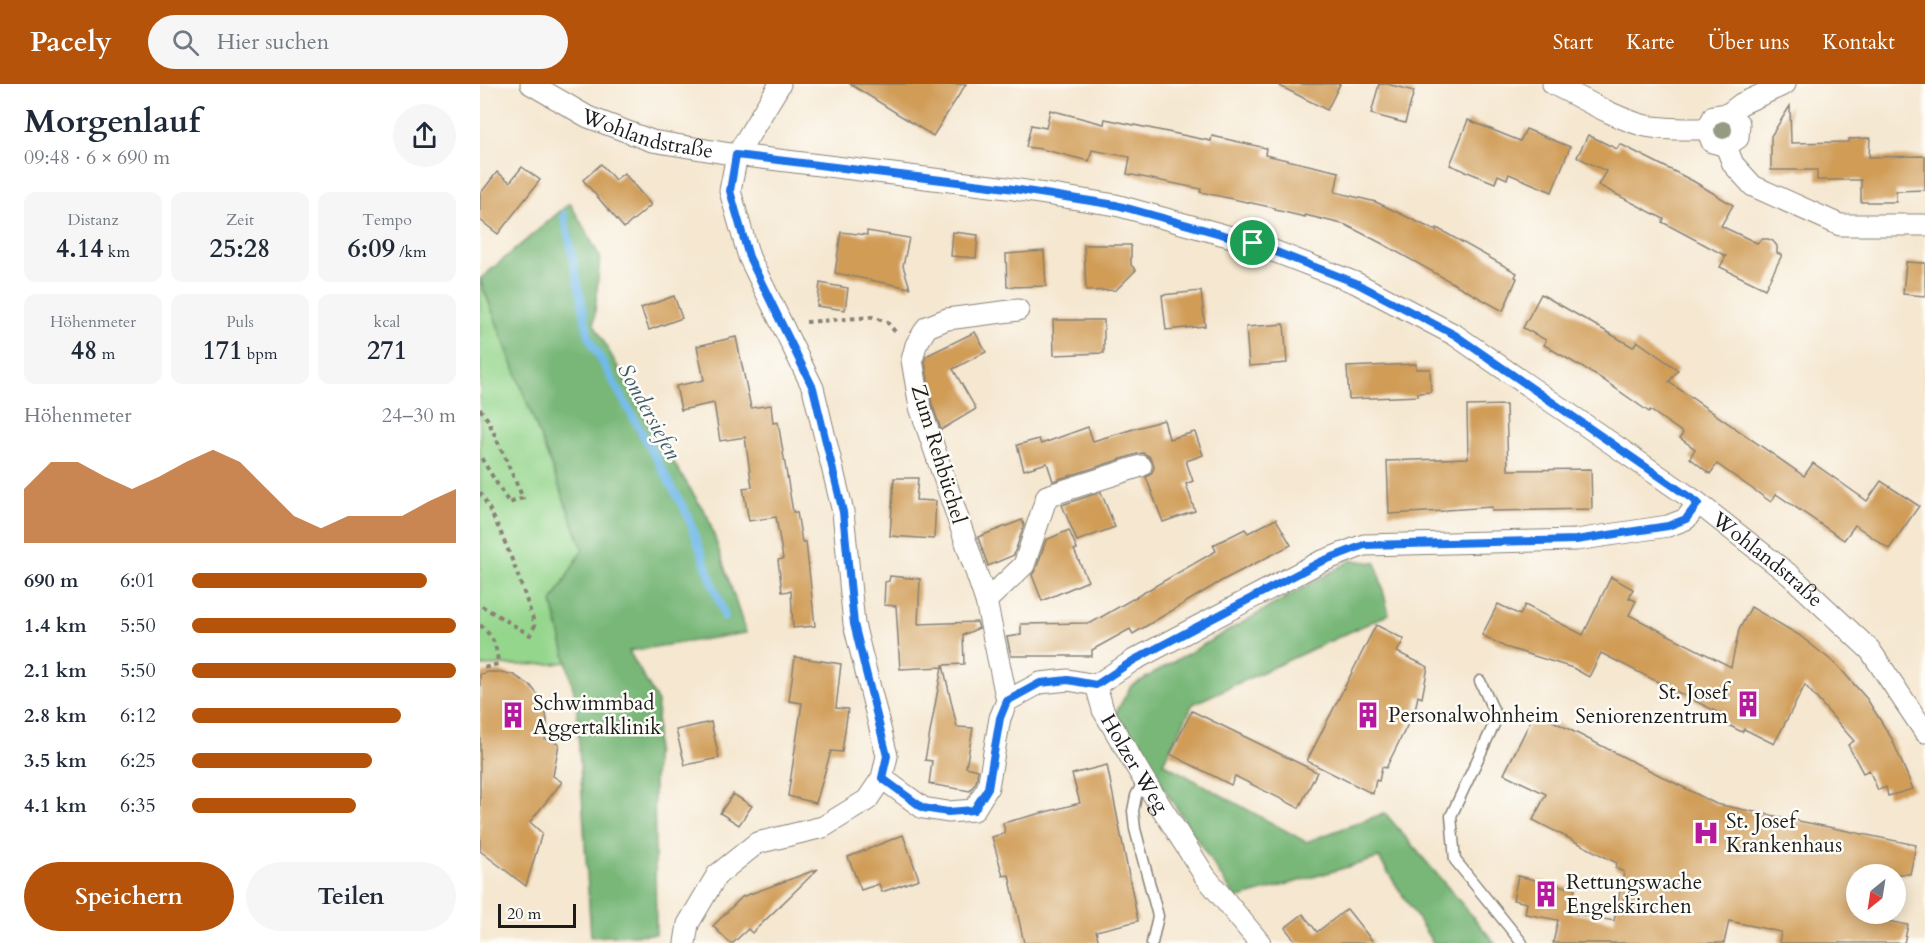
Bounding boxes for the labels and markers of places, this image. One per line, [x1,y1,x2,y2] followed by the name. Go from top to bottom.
[1227,217,1278,268] pin
[1575,678,1732,731] place label: St. Josef Seniorenzentrum
[533,689,662,742] place label: Schwimmbad Aggertalklinik
[1733,689,1763,719] building icon: St. Josef Seniorenzentrum
[498,700,528,730] building icon: Schwimmbad Aggertalklinik
[1353,700,1383,730] building icon: Personalwohnheim
[1388,701,1559,730] place label: Personalwohnheim
[1726,807,1842,860] place label: St. Josef Krankenhaus
[1691,818,1721,848] hospital icon: St. Josef Krankenhaus
[1566,868,1702,921] place label: Rettungswache Engelskirchen
[1531,879,1561,909] building icon: Rettungswache Engelskirchen

